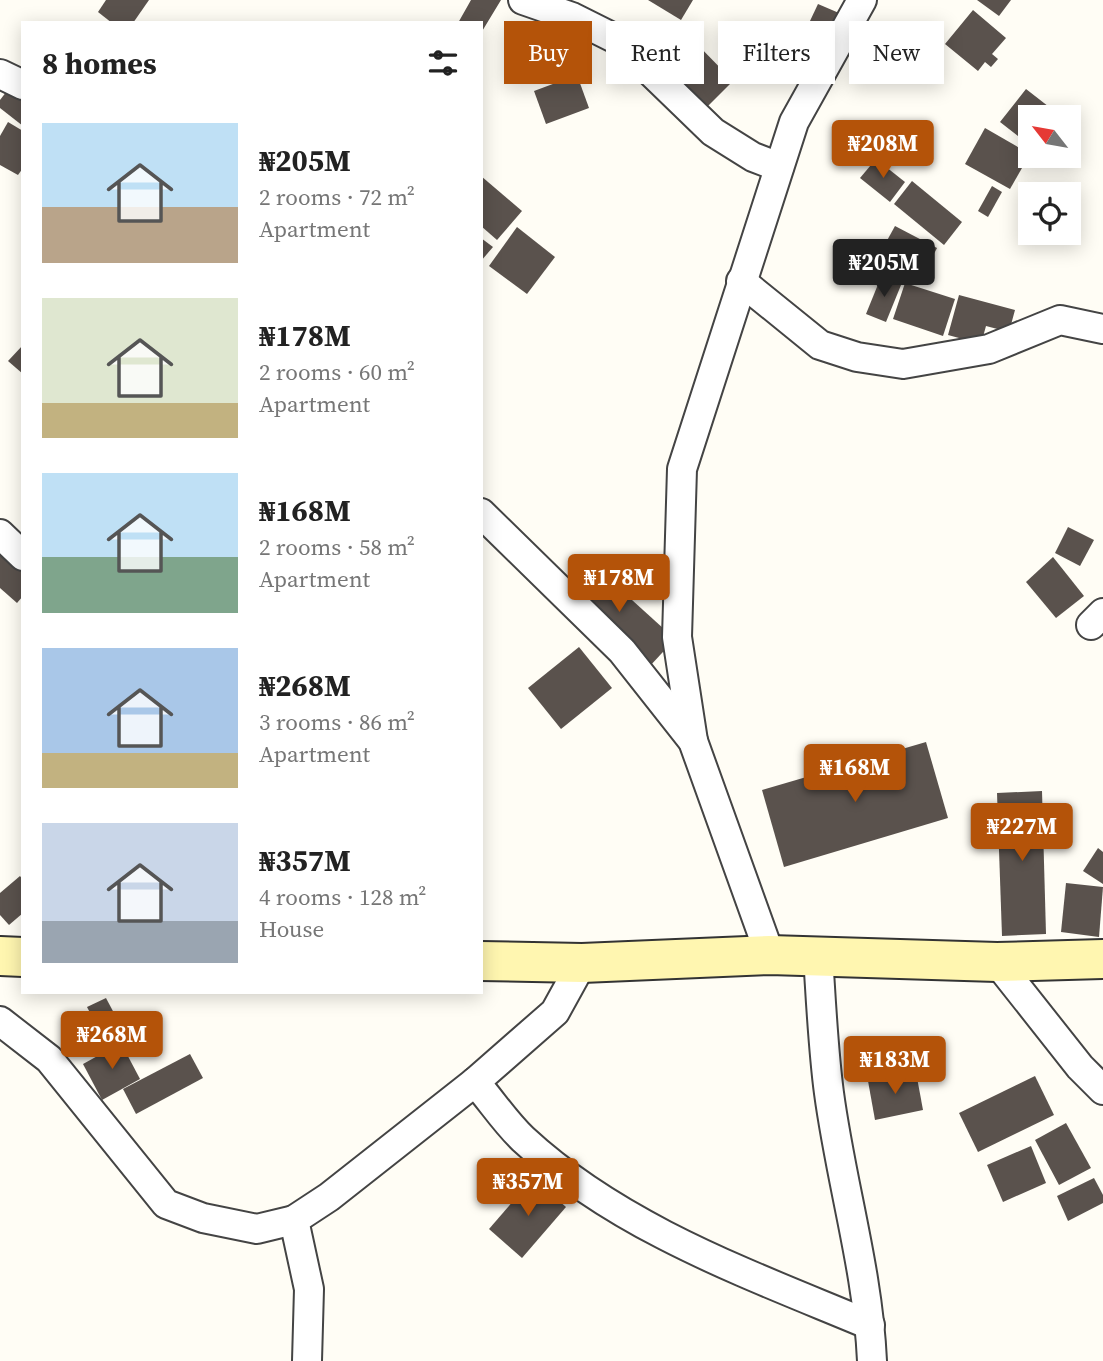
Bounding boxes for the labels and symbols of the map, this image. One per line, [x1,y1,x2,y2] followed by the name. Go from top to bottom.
[1018,105,1082,168] north arrow
[834,120,932,180] pin: ₦208M
[835,240,933,299] pin: ₦205M
[570,554,668,614] pin: ₦178M
[806,744,904,804] pin: ₦168M
[973,804,1071,863] pin: ₦227M
[63,1012,161,1071] pin: ₦268M
[846,1036,944,1096] pin: ₦183M
[479,1158,577,1218] pin: ₦357M

